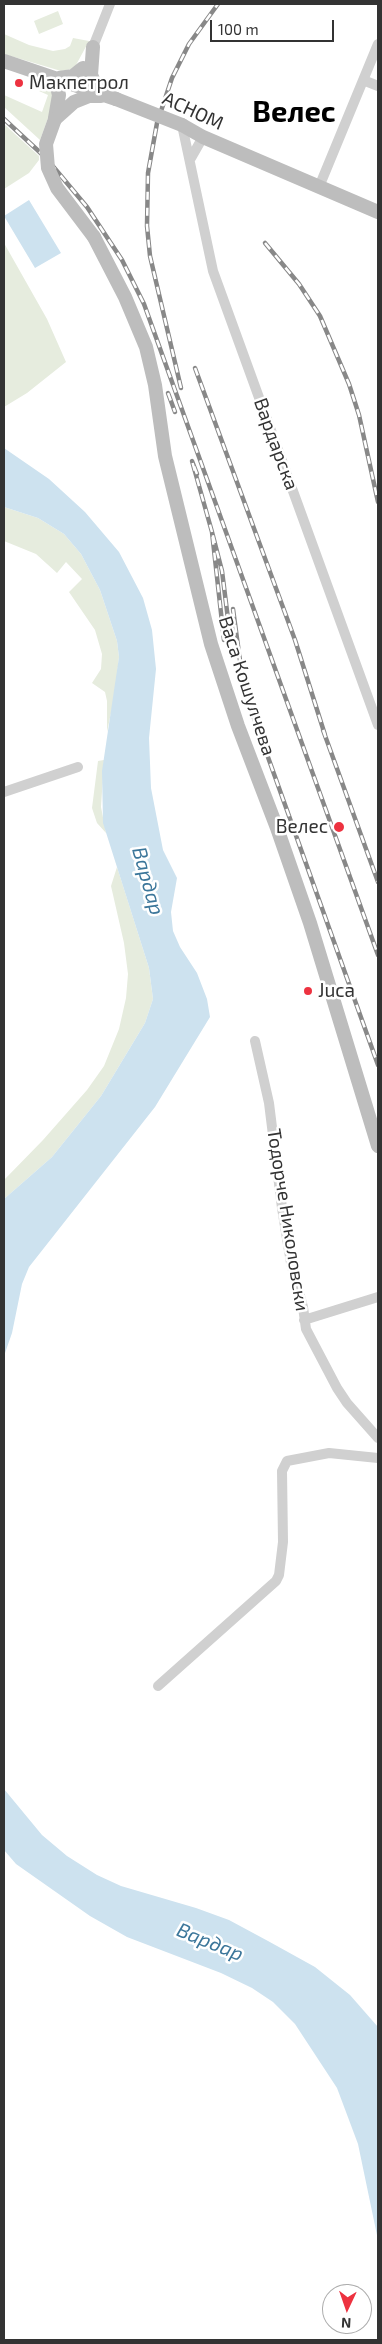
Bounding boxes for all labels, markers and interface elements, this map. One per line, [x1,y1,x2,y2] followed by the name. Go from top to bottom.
[212,10,336,42] scale bar
[218,20,259,38] text: 100 m
[29,72,129,94] place label: Макпетрол
[13,77,25,89] marker: Макпетрол
[159,87,227,135] street label: АСНОМ
[252,95,336,129] district label: Велес
[249,395,303,493] street label: Вардарска
[214,613,280,759] street label: Васа Кошулчева
[276,816,328,838] place label: Велес
[332,820,346,834] marker: Велес
[127,844,169,918] water label: Вардар
[318,980,355,1002] place label: Juca
[302,985,314,997] marker: Juca
[262,1127,314,1313] street label: Тодорче Николовски
[173,1918,247,1966] water label: Вардар
[322,2284,372,2334] north arrow
[341,2315,352,2332] text: N

